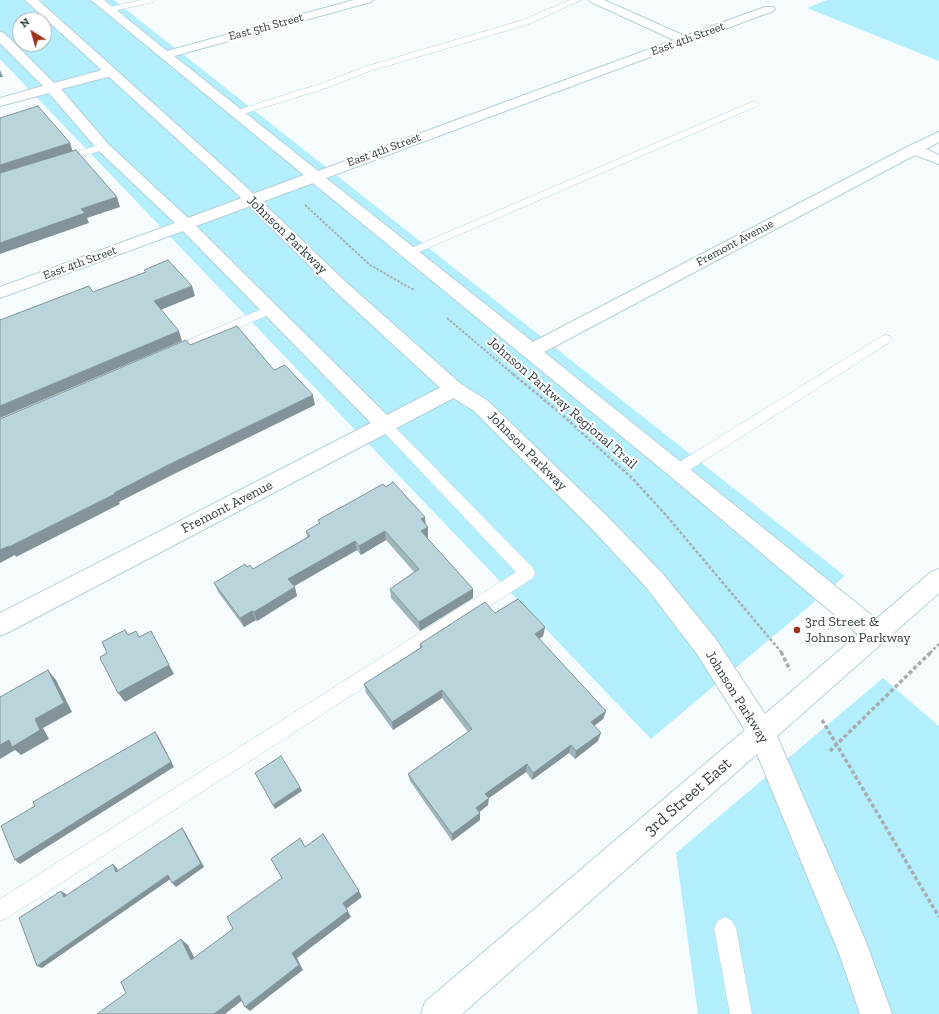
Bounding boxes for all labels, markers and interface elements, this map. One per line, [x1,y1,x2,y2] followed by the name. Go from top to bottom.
[227,10,305,44] street label: East 5th Street
[12,12,52,52] north arrow
[18,15,32,31] text: N
[649,19,727,59] street label: East 4th Street
[345,130,423,170] street label: East 4th Street
[243,192,331,278] street label: Johnson Parkway
[694,216,776,270] street label: Fremont Avenue
[41,243,119,283] street label: East 4th Street
[484,333,640,473] street label: Johnson Parkway Regional Trail
[484,408,570,494] street label: Johnson Parkway
[179,477,275,537] street label: Fremont Avenue
[805,614,911,646] place label: 3rd Street & Johnson Parkway
[792,625,802,635] marker: 3rd Street & Johnson Parkway
[702,648,772,746] street label: Johnson Parkway
[640,753,736,841] street label: 3rd Street East

